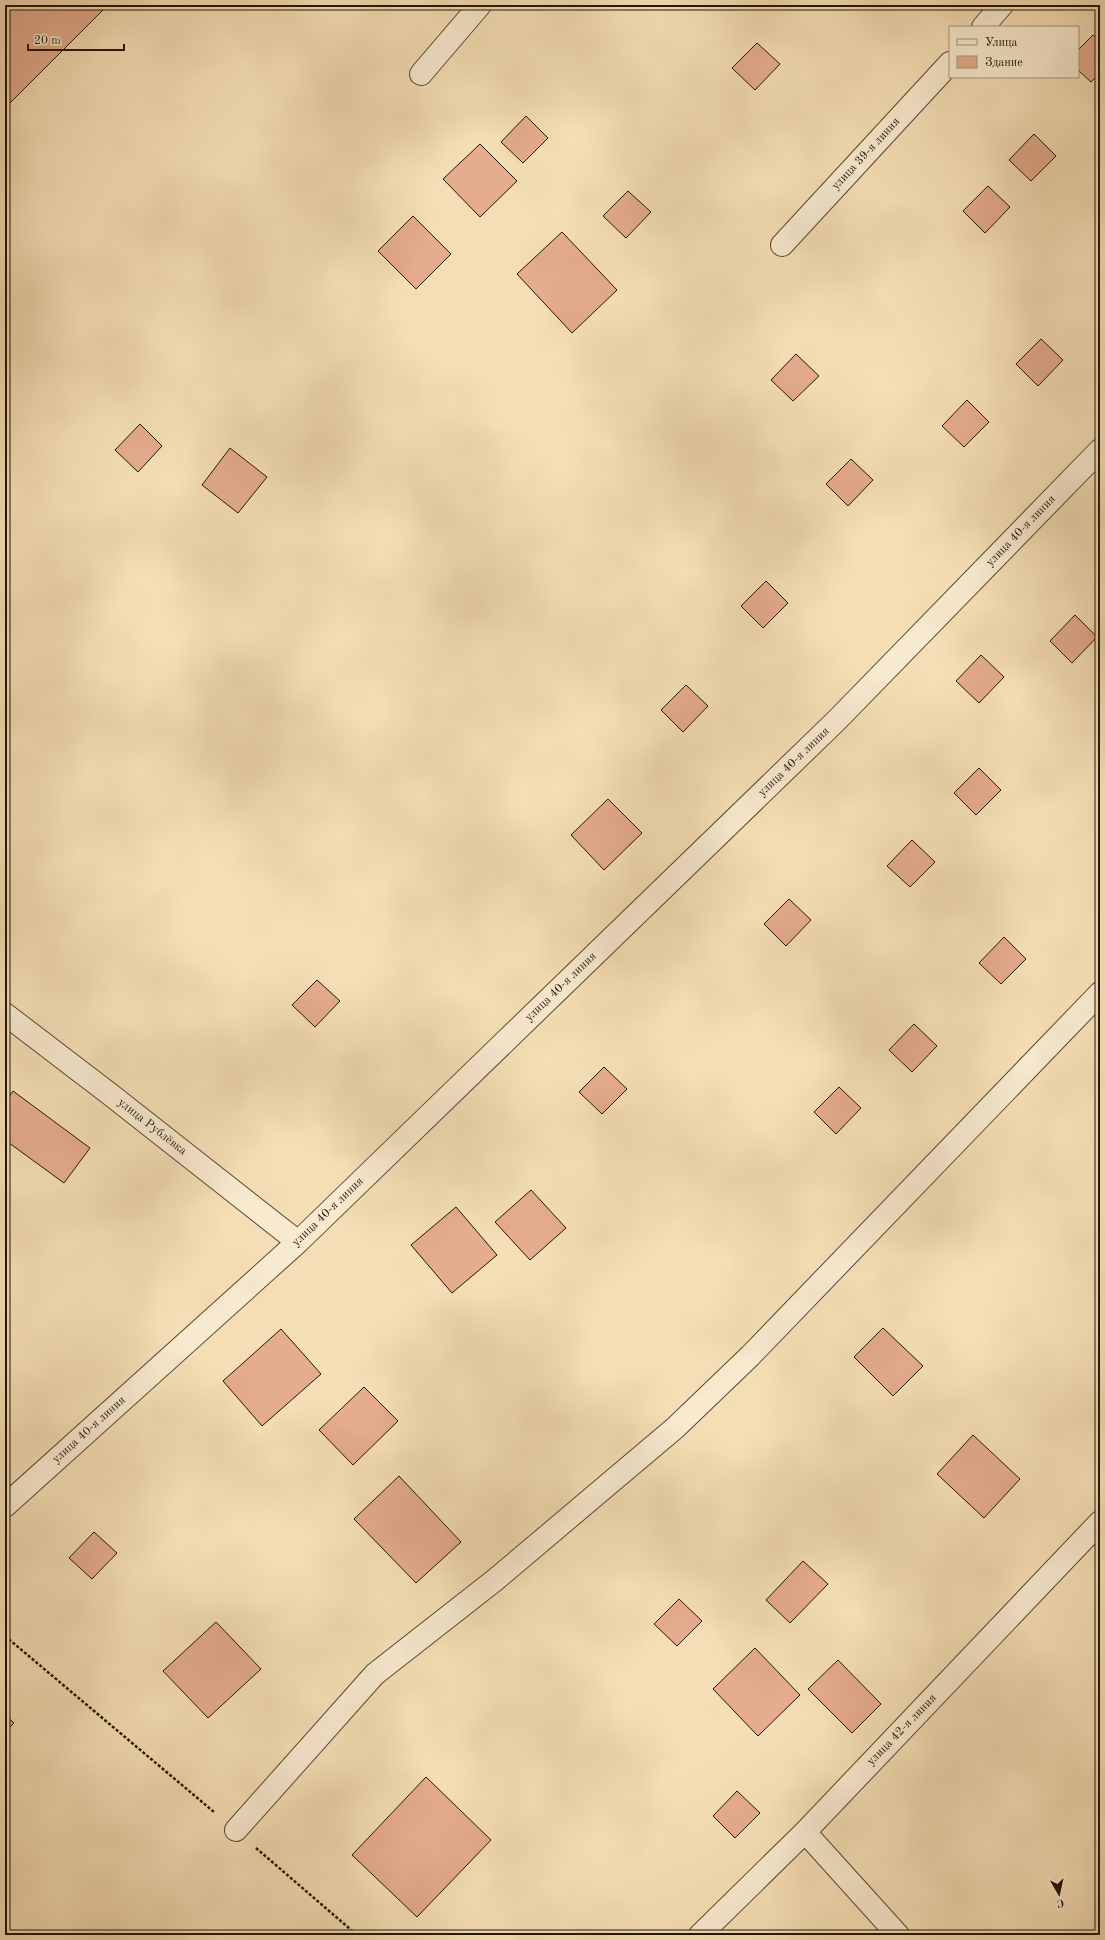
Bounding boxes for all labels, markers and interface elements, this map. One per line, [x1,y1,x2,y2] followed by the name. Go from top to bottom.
[28,26,124,52] scale bar
[949,26,1079,78] legend
[34,35,61,47] text: 20 m
[985,37,1018,49] text: Улица
[985,57,1023,69] text: Здание
[830,116,902,192] street label: улица 39-я линия
[984,493,1058,569] street label: улица 40-я линия
[756,725,832,799] street label: улица 40-я линия
[523,950,599,1024] street label: улица 40-я линия
[115,1096,189,1158] street label: улица Рублёвка
[290,1175,366,1249] street label: улица 40-я линия
[50,1394,128,1466] street label: улица 40-я линия
[865,1692,939,1768] street label: улица 42-я линия
[1039,1874,1079,1914] north arrow
[1056,1896,1065,1908] text: С

